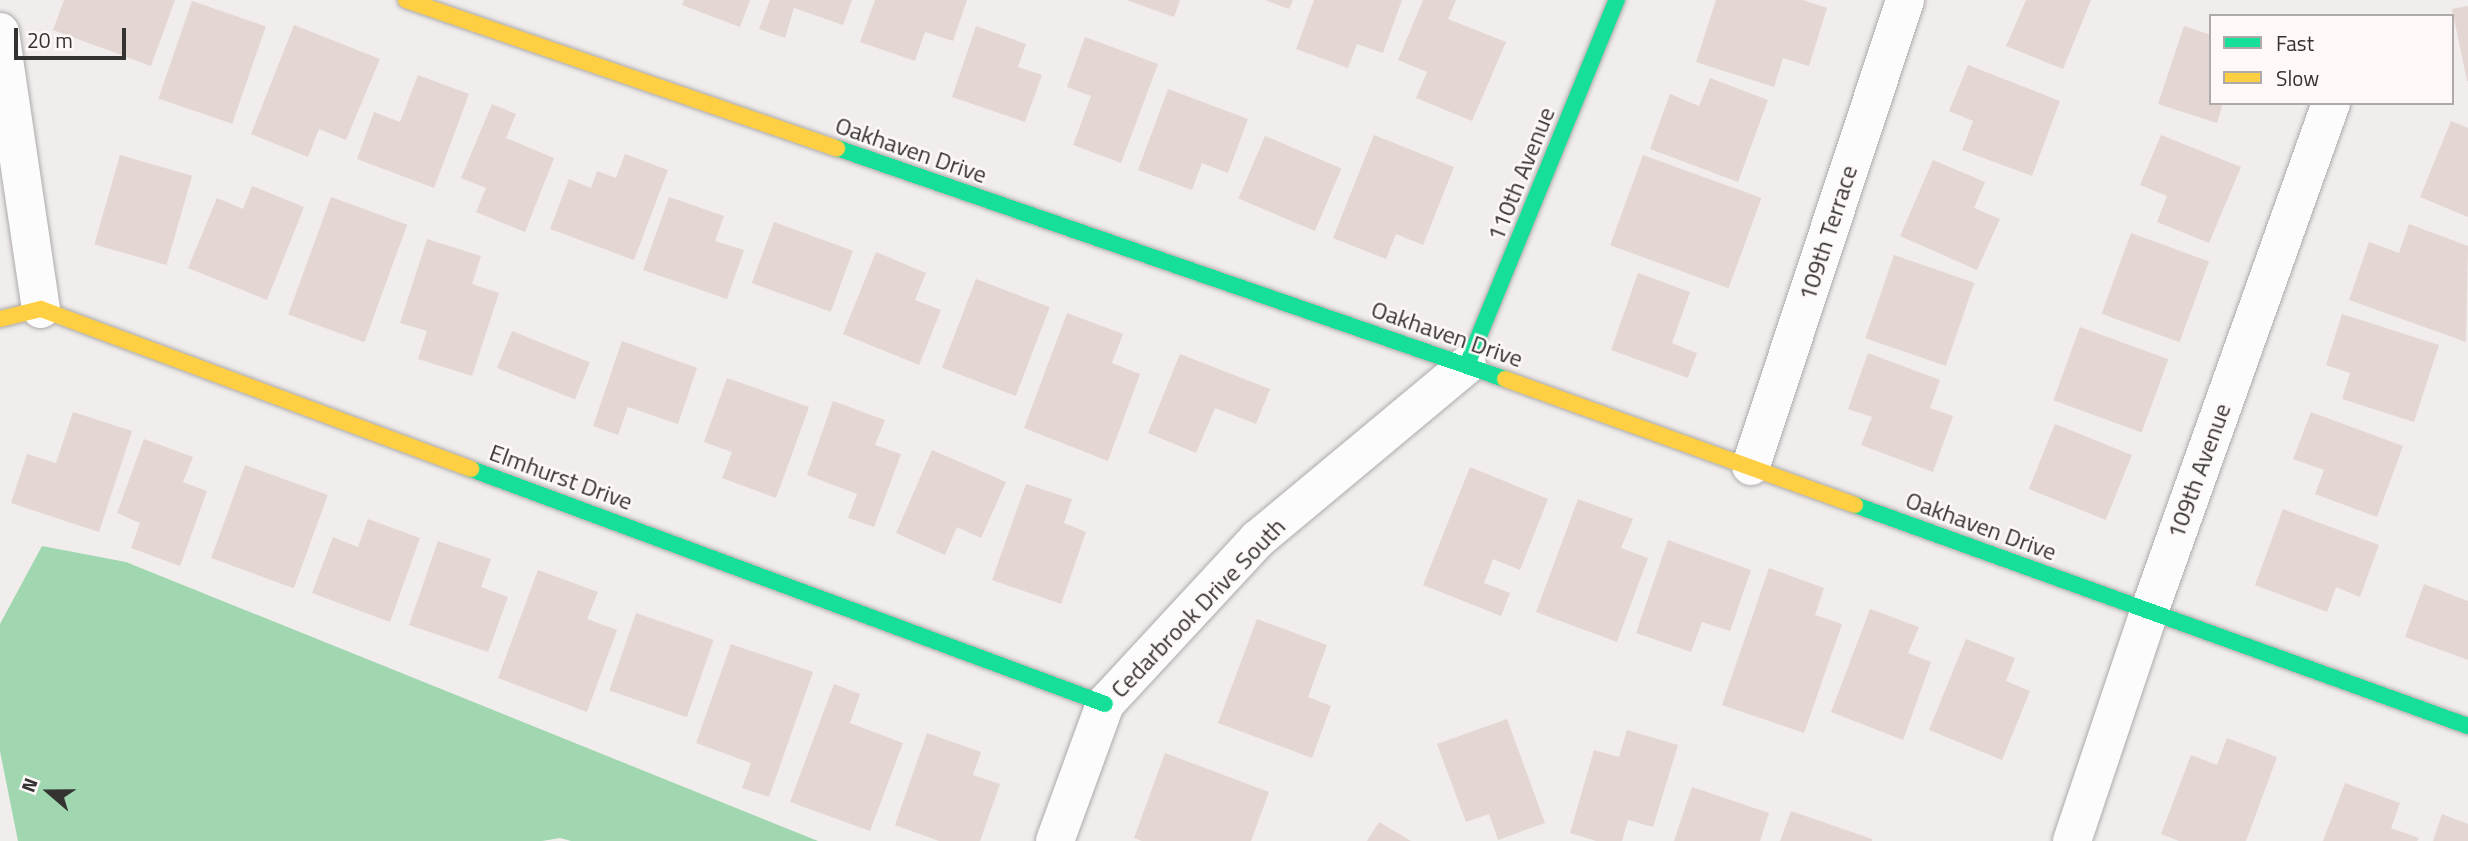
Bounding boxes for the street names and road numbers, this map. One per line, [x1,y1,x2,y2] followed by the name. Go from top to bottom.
[1481,103,1561,245] street label: 110th Avenue
[831,111,991,189] street label: Oakhaven Drive
[1793,162,1863,304] street label: 109th Terrace
[1367,295,1527,373] street label: Oakhaven Drive
[2161,399,2237,543] street label: 109th Avenue
[486,438,636,516] street label: Elmhurst Drive
[1902,485,2060,567] street label: Oakhaven Drive
[1105,512,1291,704] street label: Cedarbrook Drive South

